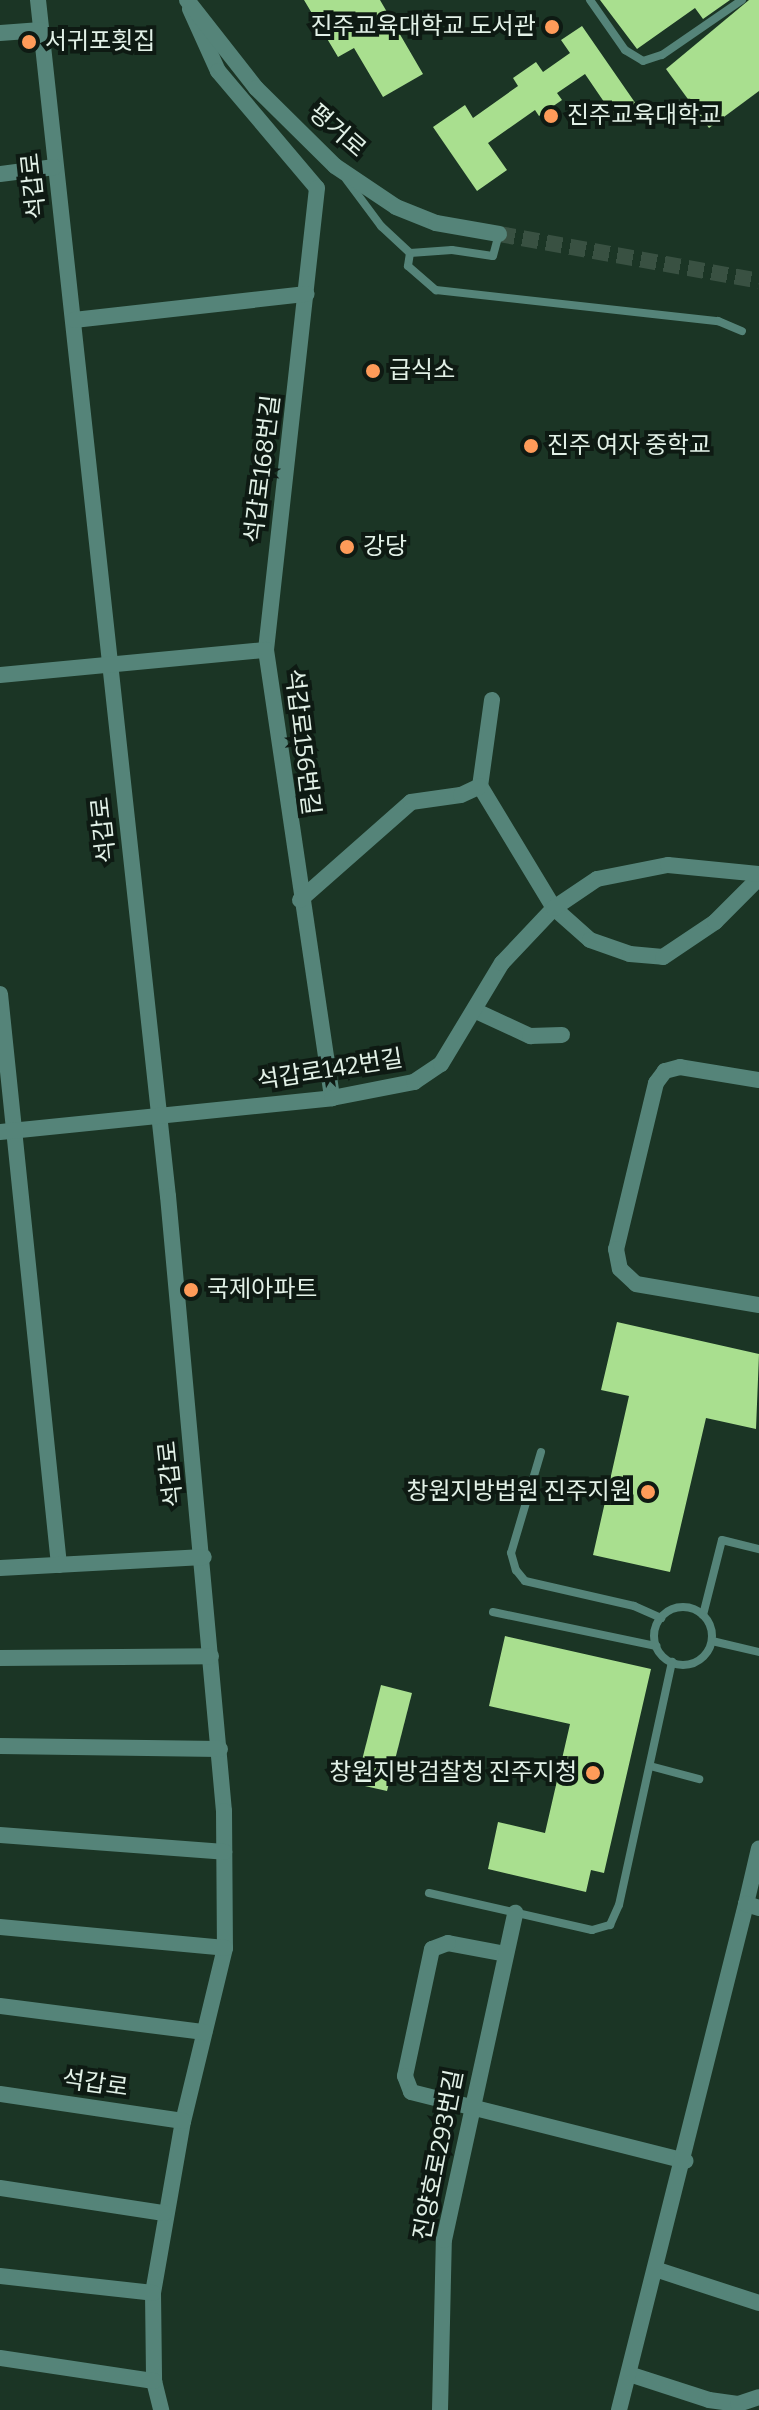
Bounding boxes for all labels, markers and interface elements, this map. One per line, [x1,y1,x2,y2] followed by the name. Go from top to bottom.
[310,13,536,41] place label: 진주교육대학교 도서관
[543,18,561,36] marker: 진주교육대학교 도서관
[45,28,155,56] place label: 서귀포횟집
[20,33,38,51] marker: 서귀포횟집
[303,98,371,164] street label: 평거로
[567,102,722,130] place label: 진주교육대학교
[542,107,560,125] marker: 진주교육대학교
[16,152,52,220] street label: 석갑로
[389,357,455,385] place label: 급식소
[364,362,382,380] marker: 급식소
[240,393,286,545] street label: 석갑로168번길
[547,432,711,460] place label: 진주 여자 중학교
[522,437,540,455] marker: 진주 여자 중학교
[363,533,407,561] place label: 강당
[338,538,356,556] marker: 강당
[279,667,325,817] street label: 석갑로156번길
[86,796,122,864] street label: 석갑로
[255,1044,405,1096] street label: 석갑로142번길
[207,1276,317,1304] place label: 국제아파트
[182,1281,200,1299] marker: 국제아파트
[153,1440,189,1508] street label: 석갑로
[406,1478,632,1506] place label: 창원지방법원 진주지원
[639,1483,657,1501] marker: 창원지방법원 진주지원
[329,1759,577,1787] place label: 창원지방검찰청 진주지청
[584,1764,602,1782] marker: 창원지방검찰청 진주지청
[60,2065,130,2103] street label: 석갑로
[408,2067,470,2243] street label: 진양호로293번길

